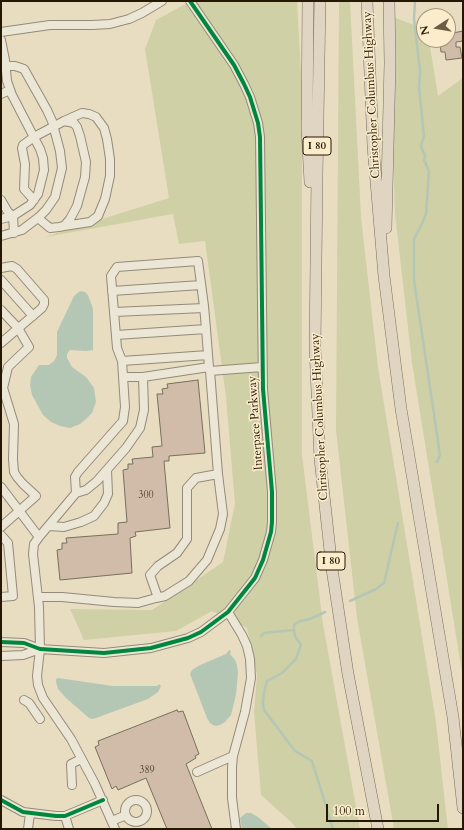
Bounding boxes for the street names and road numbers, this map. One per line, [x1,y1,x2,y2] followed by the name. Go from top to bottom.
[360,11,384,179] street label: Christopher Columbus Highway
[303,137,331,155] road number: I 80
[308,333,332,501] street label: Christopher Columbus Highway
[246,375,266,471] street label: Interpace Parkway
[317,552,345,570] road number: I 80

